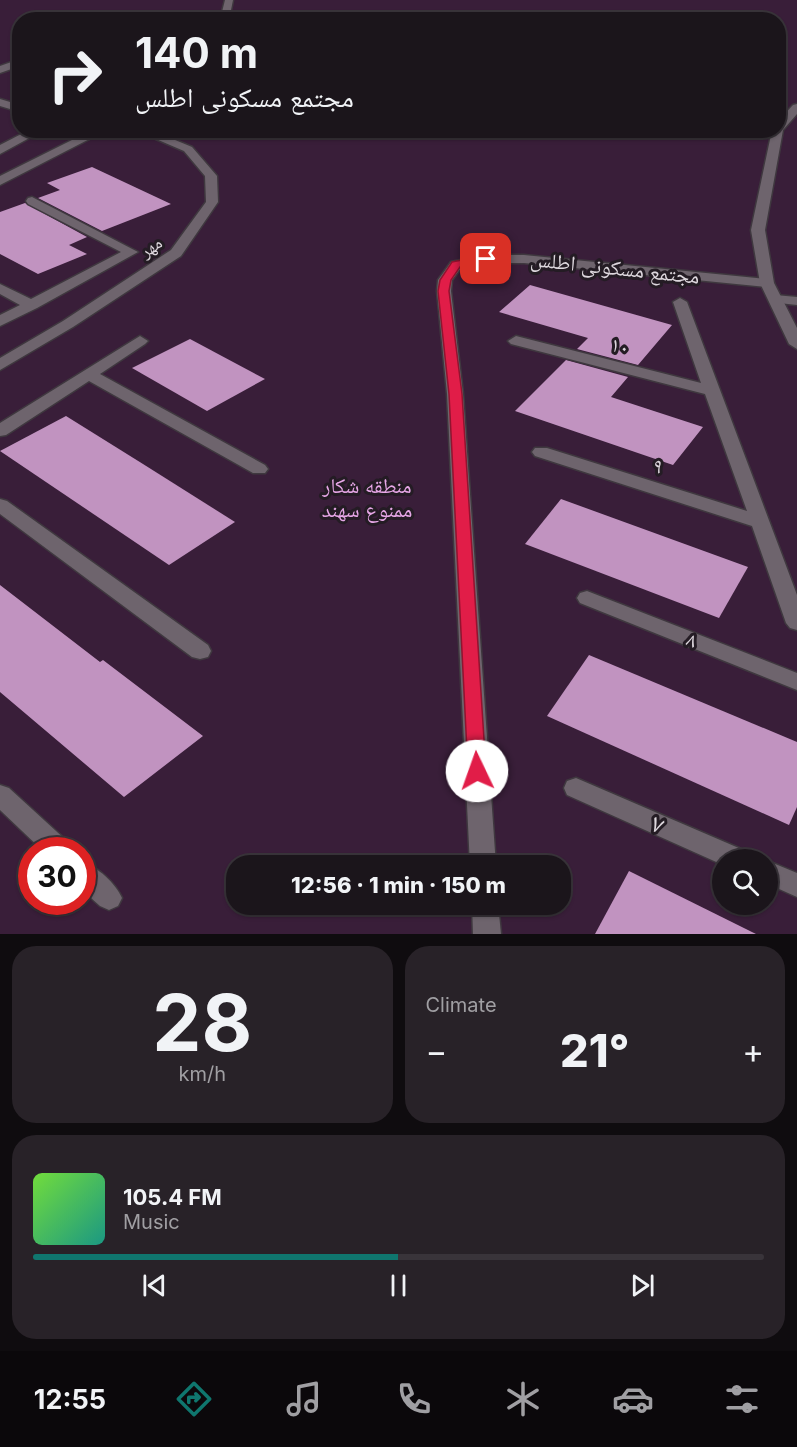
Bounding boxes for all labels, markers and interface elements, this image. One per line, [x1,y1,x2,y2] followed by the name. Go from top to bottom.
[135,27,258,78] text: 140 m
[36,36,114,114] icon: right
[135,81,354,114] text: مجتمع مسکونی اطلس
[135,232,166,262] street label: مهر
[460,233,511,284] pin
[469,242,502,275] icon: arrive
[529,246,701,290] street label: مجتمع مسکونی اطلس
[608,331,632,360] street label: ۱۰
[650,452,667,479] street label: ۹
[321,473,412,523] park label: منطقه شکار ممنوع سهند
[683,626,701,653] street label: ۸
[445,739,509,803] position arrow
[647,807,670,840] street label: ۷
[18,837,96,915] speed limit sign: 30
[712,849,778,915] map controls
[712,849,778,915] button: search
[291,872,506,898] text: 12:56 · 1 min · 150 m
[152,975,252,1070] text: 28
[426,993,497,1017] text: Climate
[560,1023,629,1078] text: 21°
[426,1031,447,1071] text: −
[742,1031,764,1071] text: +
[178,1062,226,1086] text: km/h
[123,1184,222,1210] text: 105.4 FM
[123,1210,180,1234] text: Music
[138,1269,171,1302] icon: previous
[382,1269,415,1302] icon: pause
[626,1269,659,1302] icon: next
[173,1378,215,1420] icon: directions
[283,1378,325,1420] icon: music
[393,1378,435,1420] icon: phone
[502,1378,544,1420] icon: climate
[612,1378,654,1420] icon: car
[721,1378,763,1420] icon: filters
[34,1383,106,1416] text: 12:55

